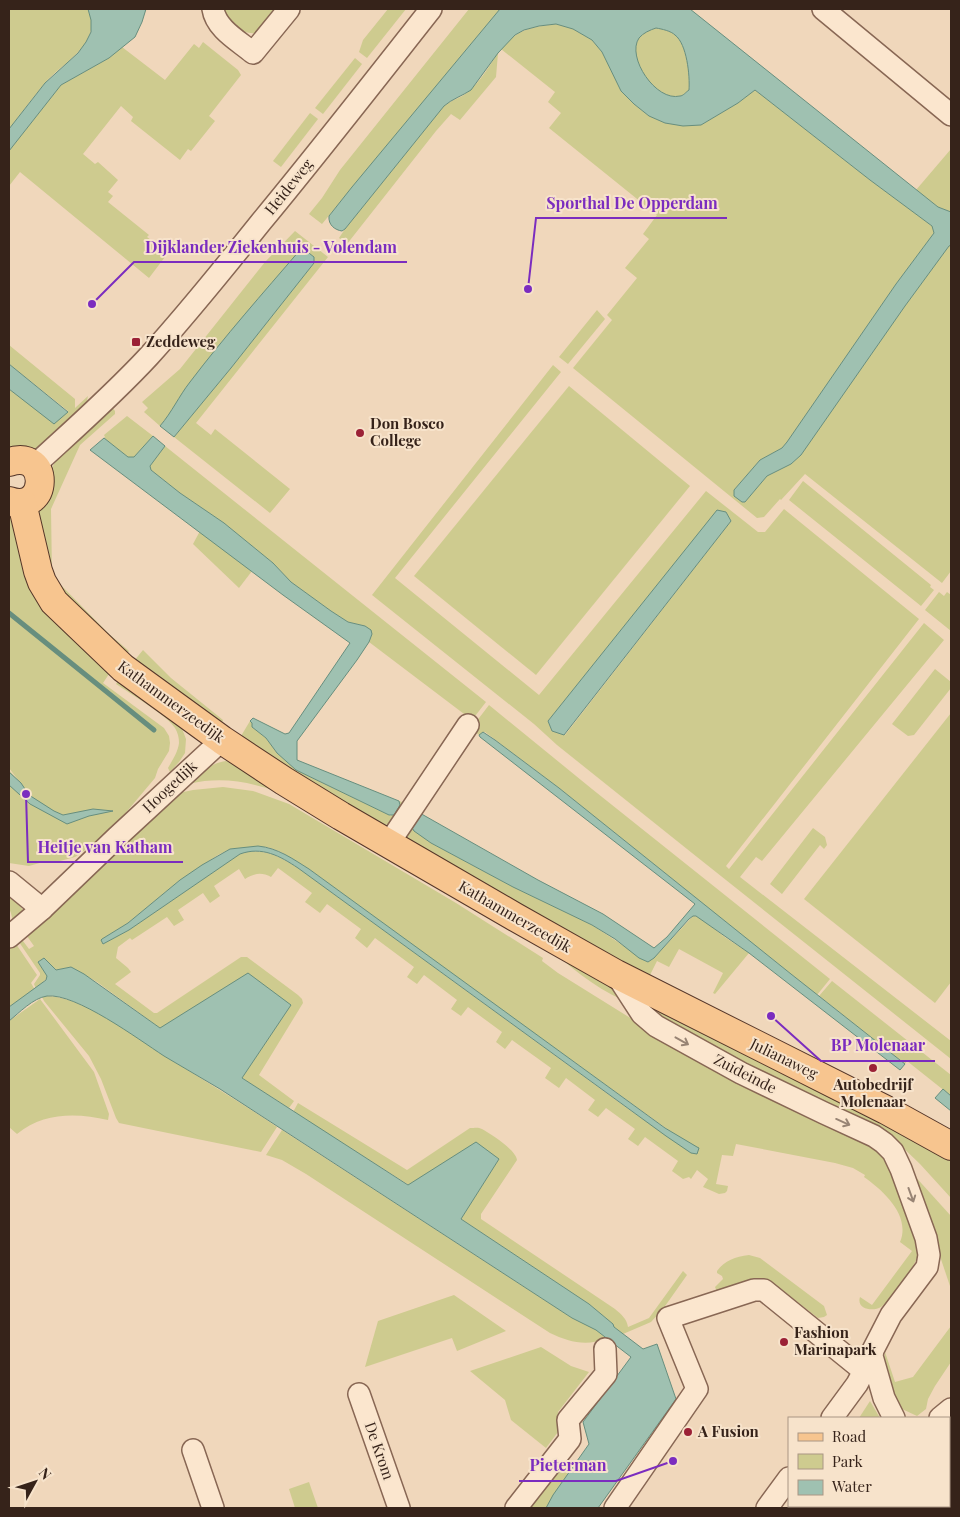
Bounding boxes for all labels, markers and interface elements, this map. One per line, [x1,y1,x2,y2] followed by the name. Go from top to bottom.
[260,154,317,218] street label: Heideweg
[536,187,727,218] callout: Sporthal De Opperdam
[546,192,718,213] text: Sporthal De Opperdam
[134,231,407,262] callout: Dijklander Ziekenhuis - Volendam
[145,236,398,257] text: Dijklander Ziekenhuis - Volendam
[146,331,216,351] place label: Zeddeweg
[130,336,142,348] marker: Zeddeweg
[370,413,444,450] place label: Don Bosco College
[354,427,366,439] marker: Don Bosco College
[114,656,230,747] street label: Kathammerzeedijk
[138,755,202,817] street label: Hoogedijk
[28,831,183,862] callout: Heitje van Katham
[37,836,173,857] text: Heitje van Katham
[455,876,576,957] street label: Kathammerzeedijk
[821,1030,935,1061] callout: BP Molenaar
[746,1033,822,1083] street label: Julianaweg
[831,1034,926,1055] text: BP Molenaar
[675,1036,690,1046] one-way arrow
[711,1049,780,1097] street label: Zuideinde
[867,1062,879,1074] marker: Autobedrijf Molenaar
[832,1074,914,1111] place label: Autobedrijf Molenaar
[835,1118,850,1128] one-way arrow
[907,1186,916,1202] one-way arrow
[794,1322,877,1359] place label: Fashion Marinapark
[778,1336,790,1348] marker: Fashion Marinapark
[788,1417,950,1507] legend
[361,1419,399,1483] street label: De Krom
[697,1421,760,1441] place label: A Fusion
[682,1426,694,1438] marker: A Fusion
[832,1426,866,1446] text: Road
[519,1450,616,1481] callout: Pieterman
[832,1451,864,1471] text: Park
[530,1454,607,1475] text: Pieterman
[10,1457,60,1507] north arrow
[35,1463,56,1483] text: N
[831,1476,872,1496] text: Water

